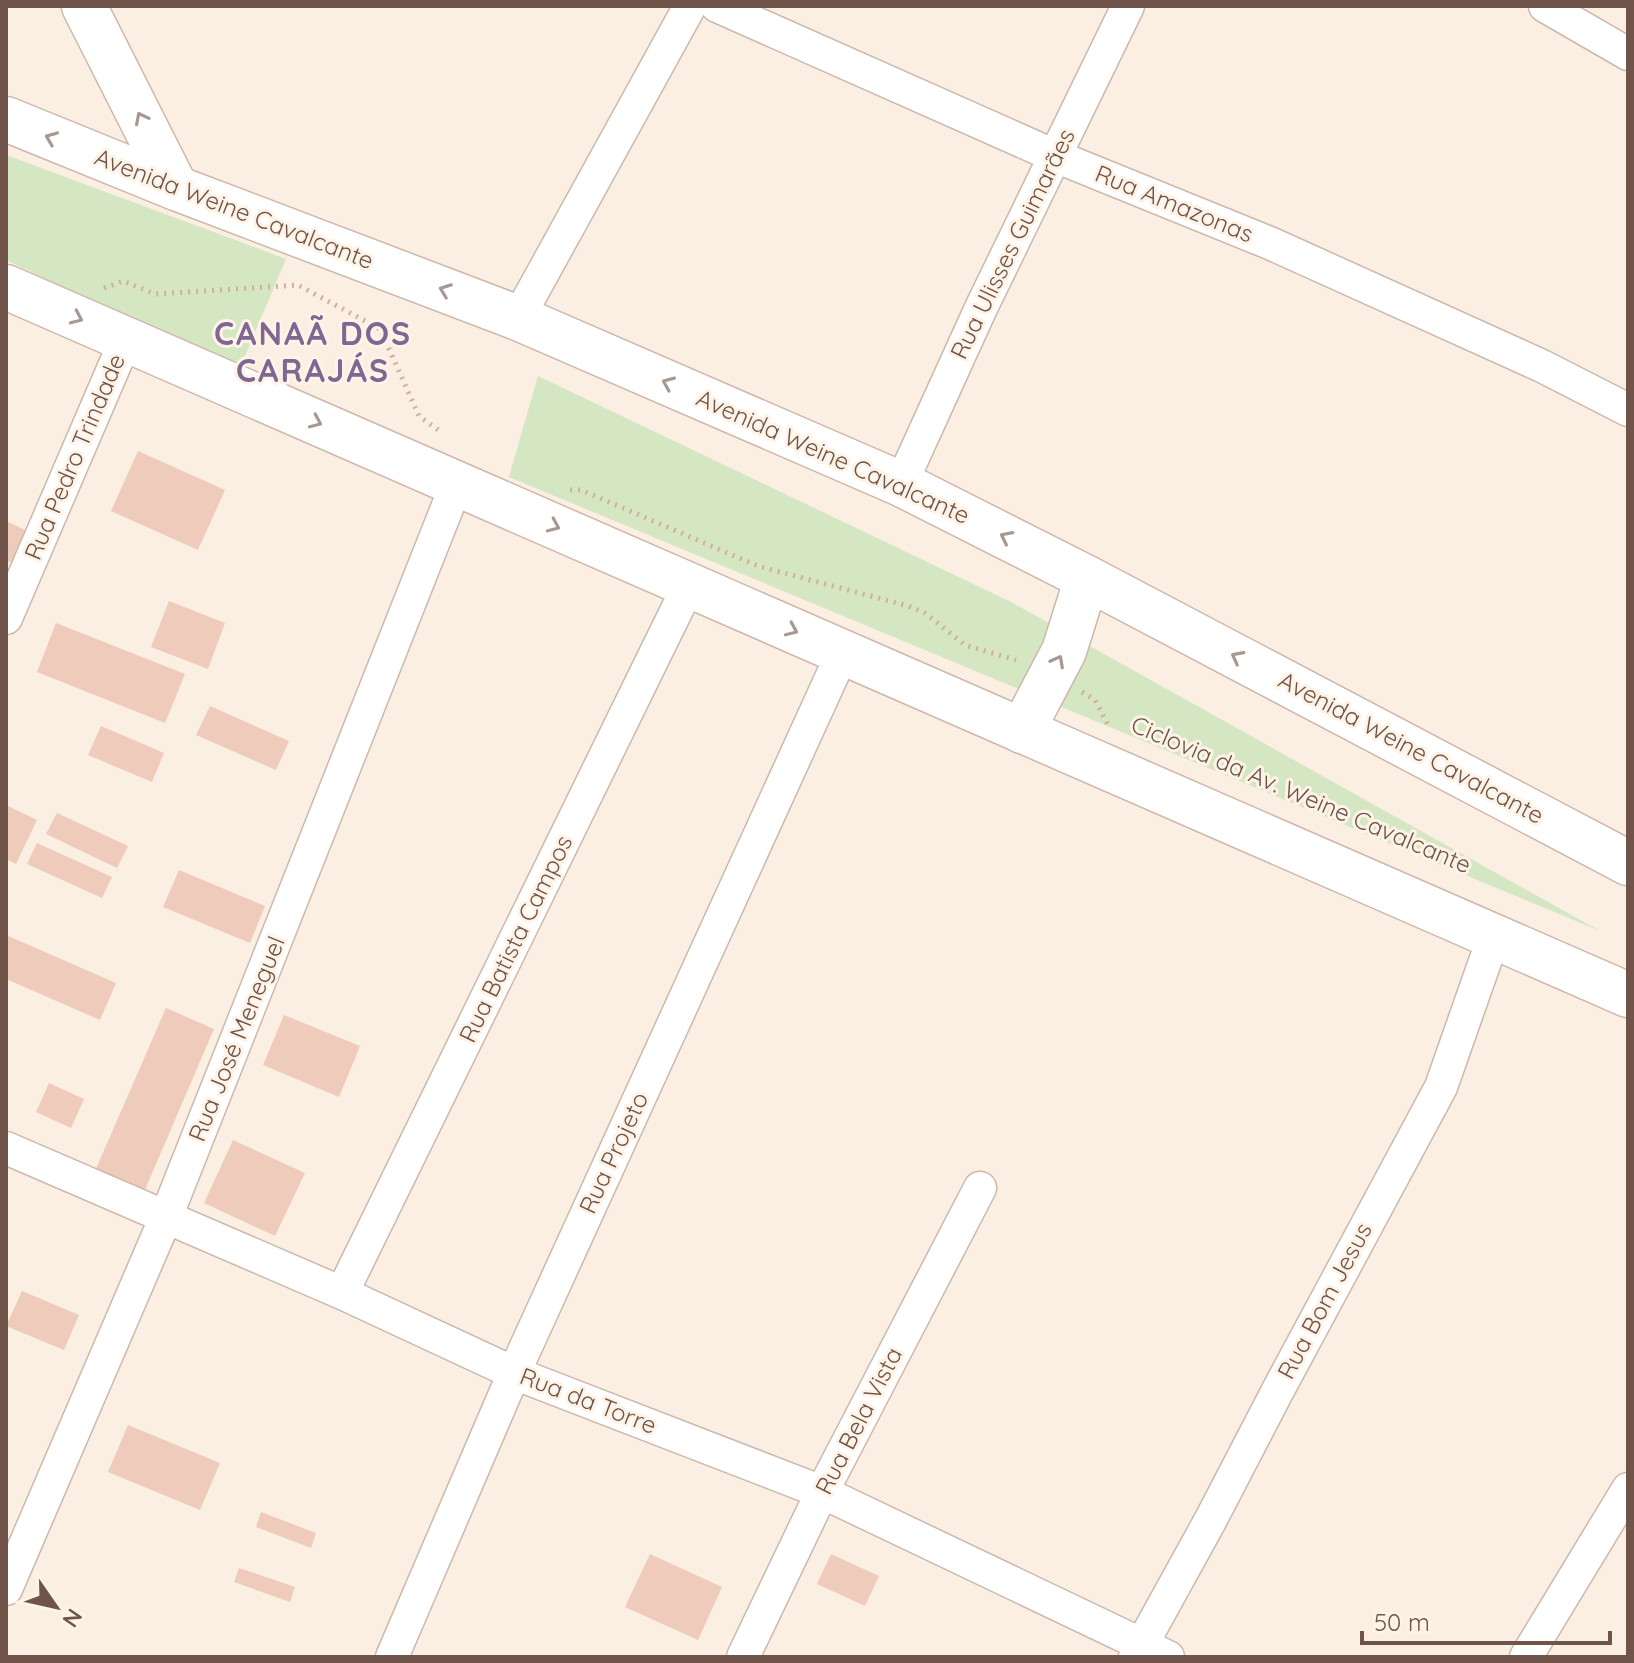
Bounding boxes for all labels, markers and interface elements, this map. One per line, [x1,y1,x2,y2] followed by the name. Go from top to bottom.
[135,112,150,127] one-way arrow
[943,124,1081,364] street label: Rua Ulisses Guimarães
[45,131,59,147] one-way arrow
[91,141,378,275] street label: Avenida Weine Cavalcante
[1091,158,1258,248] street label: Rua Amazonas
[439,283,453,300] one-way arrow
[69,308,84,324] one-way arrow
[214,313,412,390] district label: CANAÃ DOS CARAJÁS
[17,349,131,564] street label: Rua Pedro Trindade
[662,376,676,392] one-way arrow
[692,382,975,530] street label: Avenida Weine Cavalcante
[308,412,322,428] one-way arrow
[546,516,560,532] one-way arrow
[1000,531,1015,547] one-way arrow
[784,620,799,636] one-way arrow
[1231,651,1245,666] one-way arrow
[1049,655,1064,670] one-way arrow
[1274,664,1549,830] street label: Avenida Weine Cavalcante
[1127,709,1476,879] street label: Ciclovia da Av. Weine Cavalcante
[452,830,578,1047] street label: Rua Batista Campos
[181,932,291,1146] street label: Rua José Meneguel
[572,1087,654,1218] street label: Rua Projeto
[1270,1217,1378,1384] street label: Rua Bom Jesus
[808,1342,908,1499] street label: Rua Bela Vista
[516,1360,661,1440] street label: Rua da Torre
[16,1567,96,1647] north arrow
[1362,1595,1610,1645] scale bar
[56,1604,89,1633] text: N
[1374,1607,1430,1637] text: 50 m

